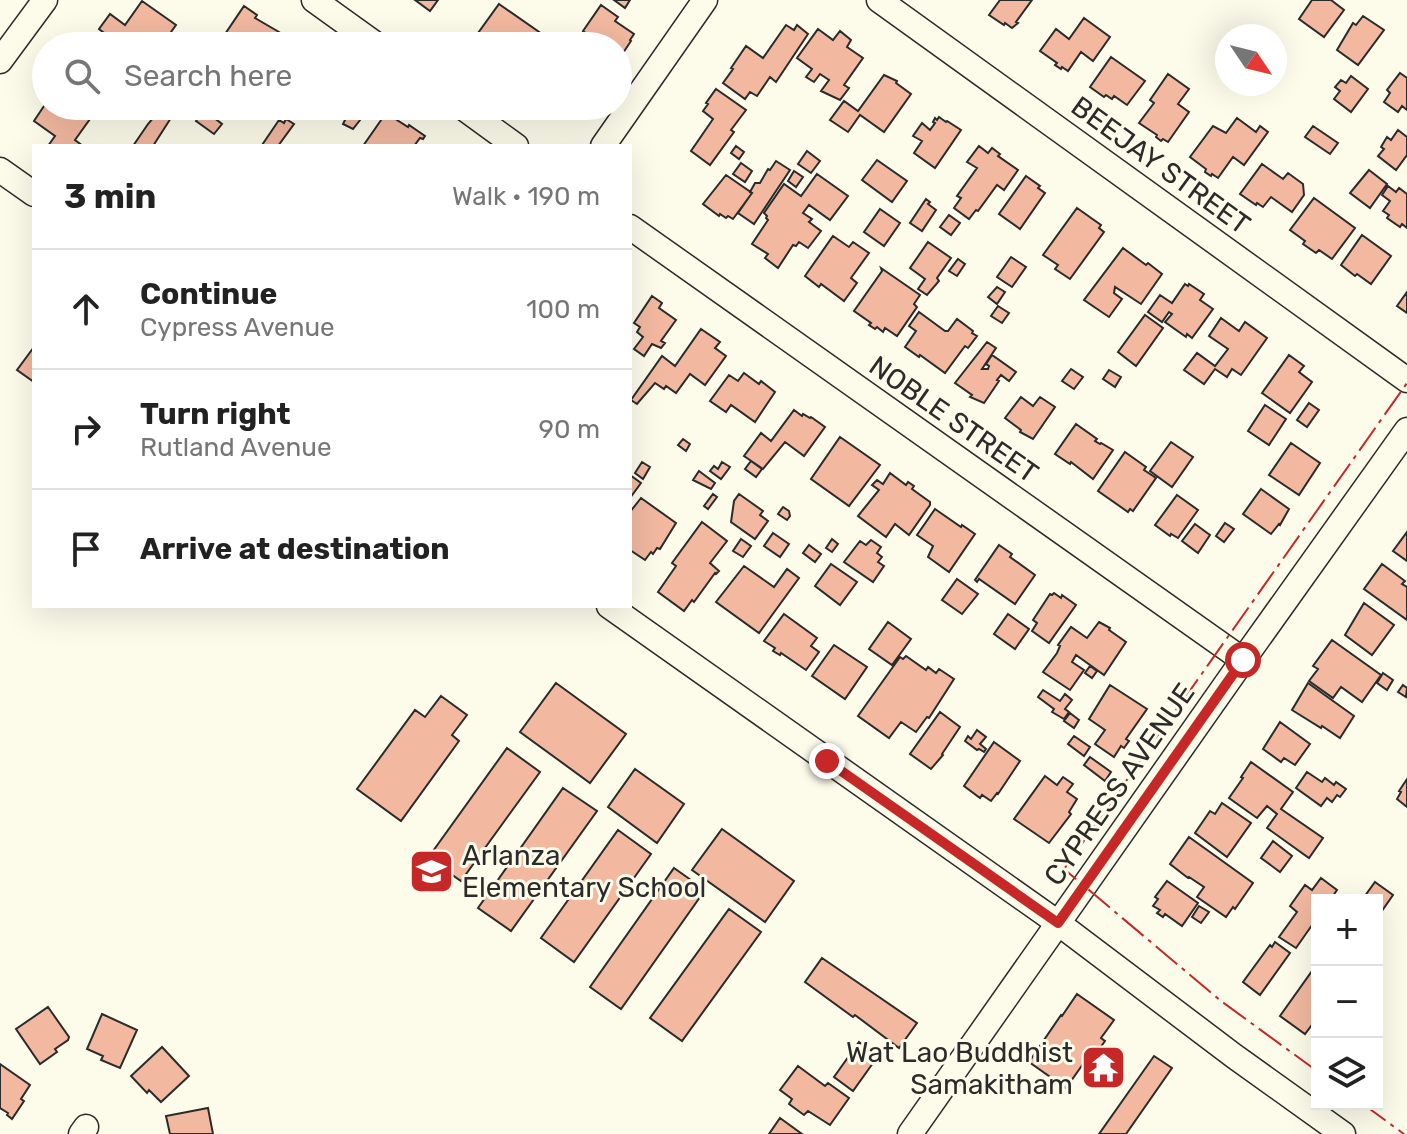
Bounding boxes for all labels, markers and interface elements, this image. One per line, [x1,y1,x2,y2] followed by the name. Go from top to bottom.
[1215,24,1287,96] north arrow
[32,32,632,120] search box
[60,54,104,98] icon: search
[124,58,292,94] text: Search here
[1065,90,1256,241] street label: BEEJAY STREET
[64,176,156,217] text: 3 min
[452,181,600,212] text: Walk · 190 m
[140,276,277,312] text: Continue
[64,287,108,331] icon: ahead
[526,294,600,325] text: 100 m
[140,312,335,343] text: Cypress Avenue
[863,349,1045,490] street label: NOBLE STREET
[140,396,291,432] text: Turn right
[64,407,108,451] icon: right
[539,414,600,445] text: 90 m
[140,432,332,463] text: Rutland Avenue
[64,527,108,571] icon: arrive
[140,531,450,567] text: Arrive at destination
[1225,642,1261,678] route start
[1037,677,1202,892] street label: CYPRESS AVENUE
[809,743,845,779] route end
[462,839,706,904] place label: Arlanza Elementary School
[407,847,455,895] school or university icon: Arlanza Elementary School
[1311,894,1383,1110] map controls
[1311,894,1383,966] button: +
[1311,966,1383,1038] button: −
[846,1036,1073,1101] place label: Wat Lao Buddhist Samakitham
[1311,1038,1383,1110] button: layers
[1080,1044,1128,1092] temple icon: Wat Lao Buddhist Samakitham

